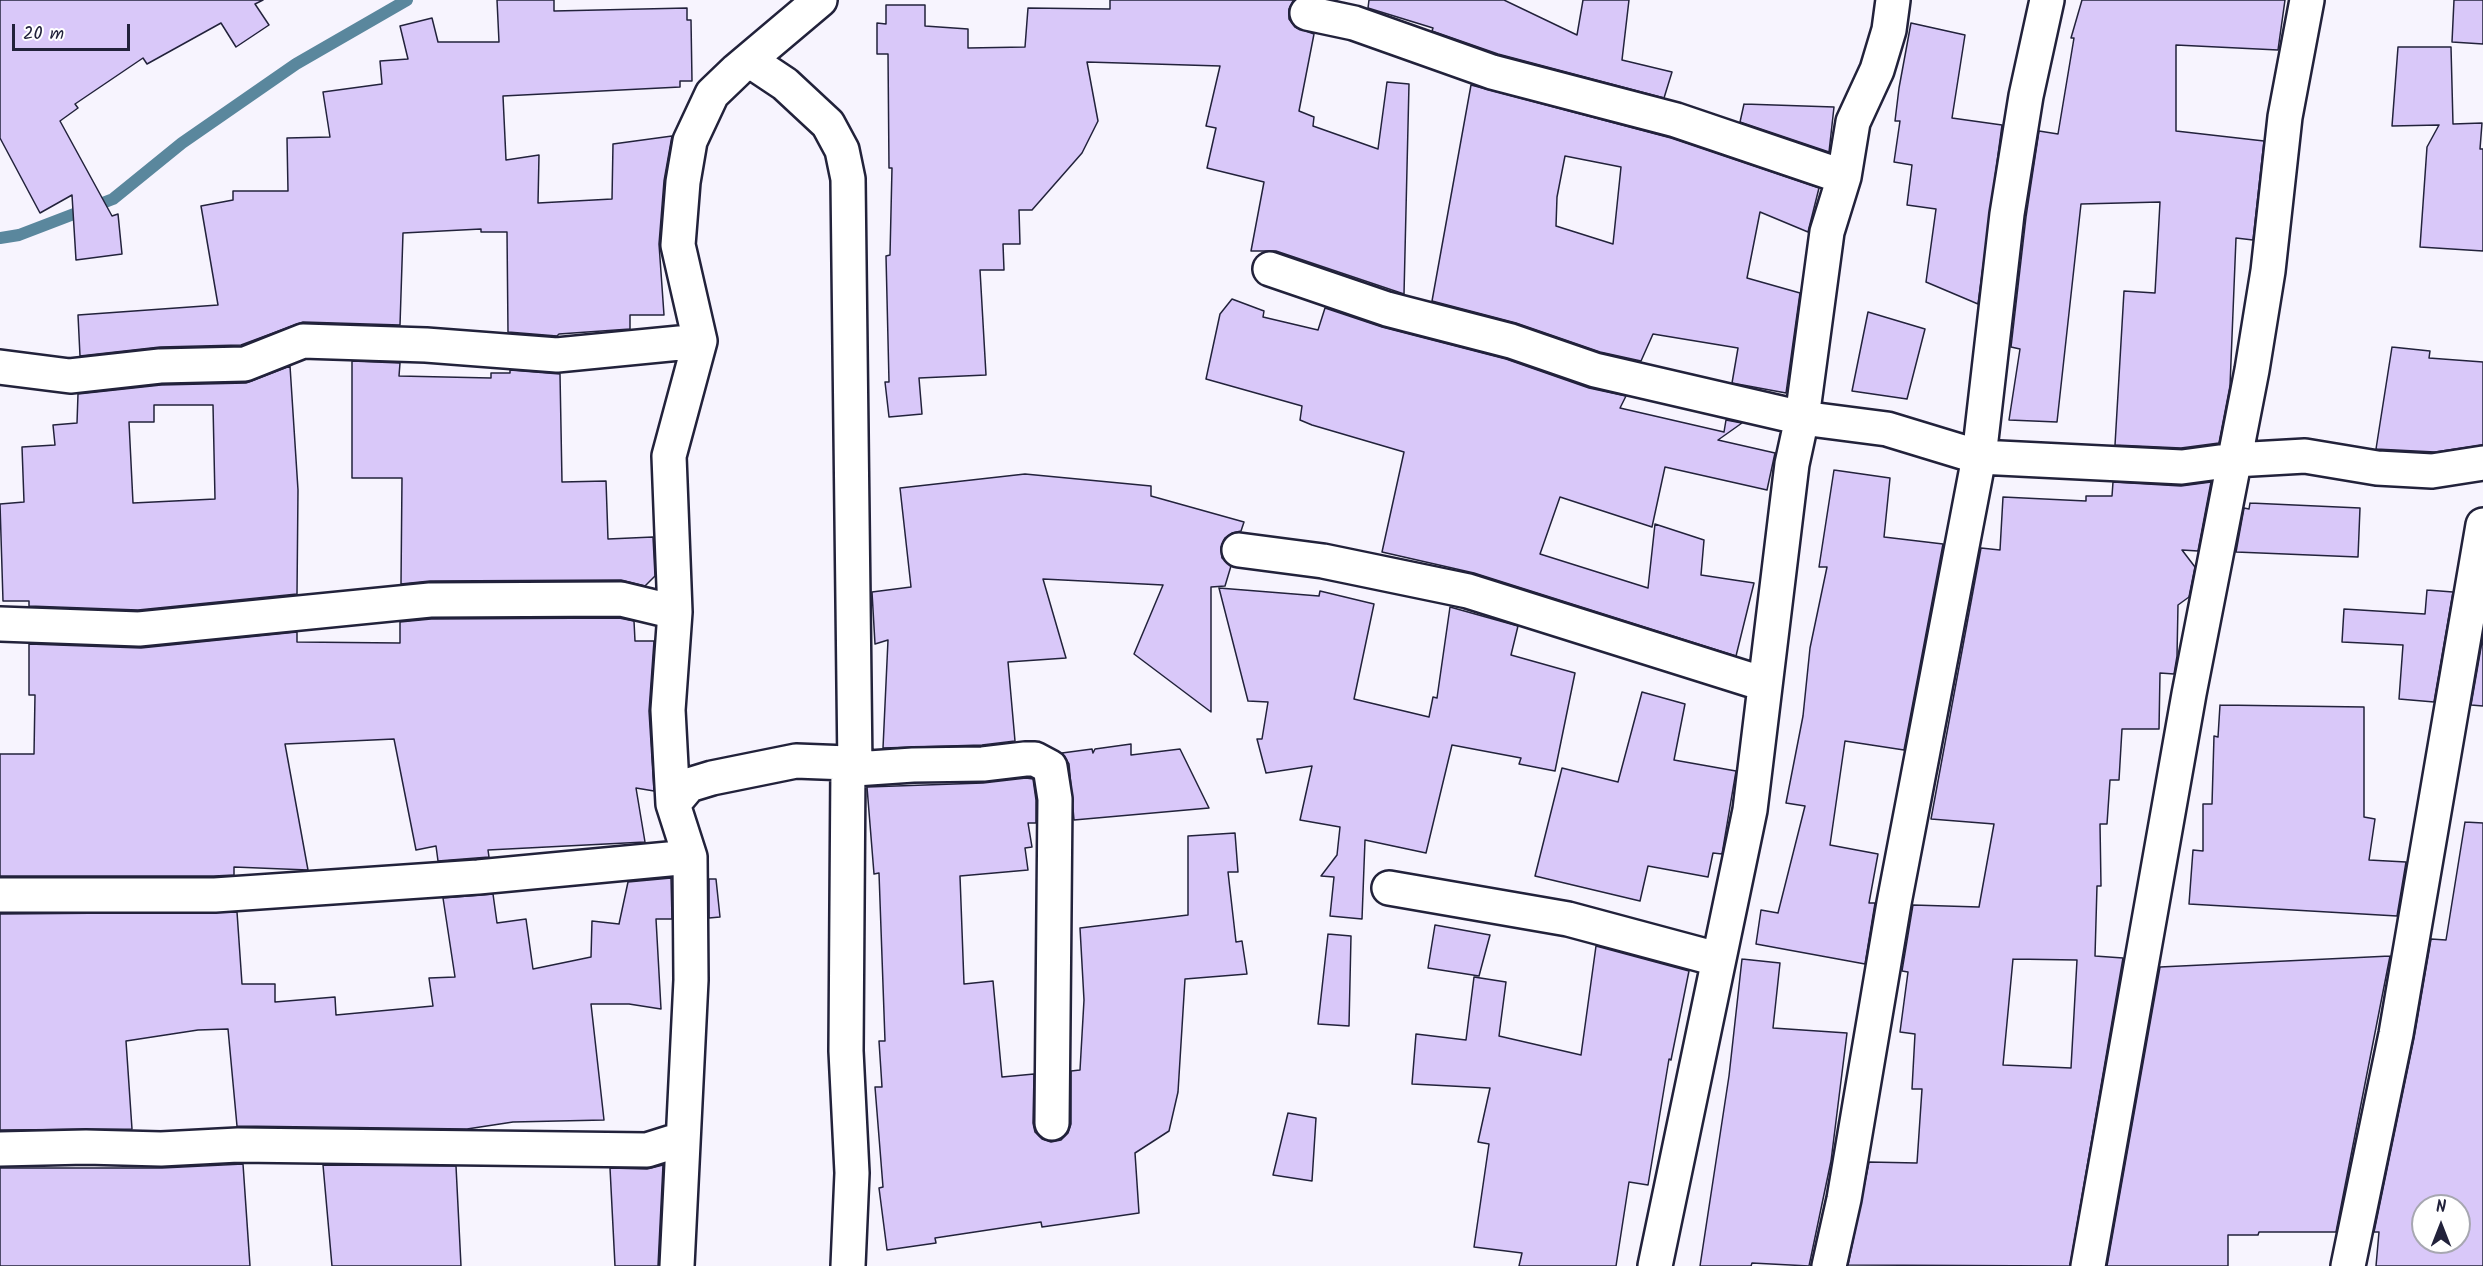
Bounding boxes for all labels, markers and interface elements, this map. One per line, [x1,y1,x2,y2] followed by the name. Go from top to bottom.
[15,12,134,50] scale bar
[23,20,64,49] text: 20 m
[2411,1194,2471,1254] north arrow
[2436,1195,2446,1220] text: N

